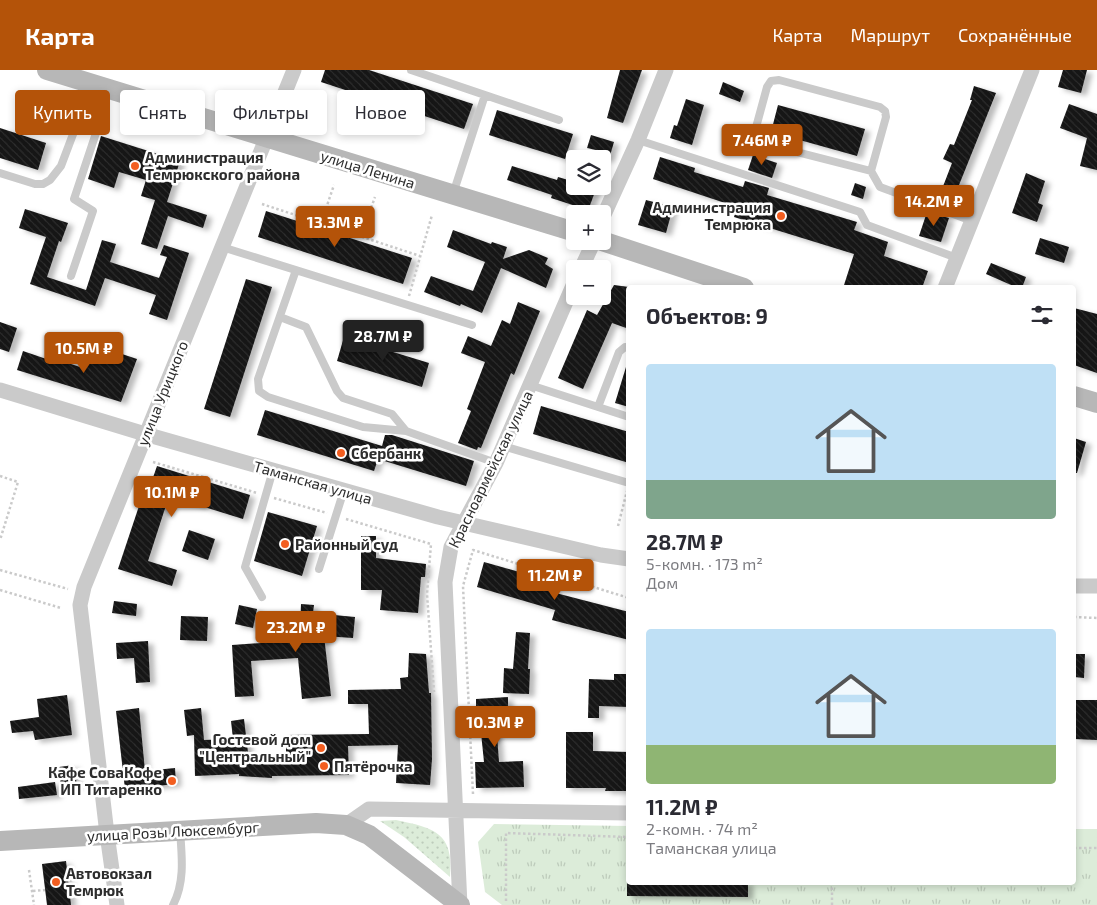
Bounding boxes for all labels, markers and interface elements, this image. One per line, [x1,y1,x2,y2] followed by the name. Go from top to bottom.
[25,21,95,50] text: Карта
[772,24,822,46] text: Карта
[850,24,930,46] text: Маршрут
[958,24,1072,46] text: Сохранённые
[15,90,110,135] chip: Купить
[120,90,205,135] chip: Снять
[215,90,327,135] chip: Фильтры
[337,90,425,135] chip: Новое
[716,124,808,166] pin: 7.46M ₽
[733,130,791,149] text: 7.46M ₽
[318,146,417,193] street label: улица Ленина
[145,148,300,183] place label: Администрация Темрюкского района
[566,150,611,305] map controls
[566,150,611,195] button: layers
[129,160,141,172] marker: Администрация Темрюкского района
[888,184,980,227] pin: 14.2M ₽
[905,191,963,210] text: 14.2M ₽
[653,198,771,233] place label: Администрация Темрюка
[566,205,611,250] button: +
[289,206,381,248] pin: 13.3M ₽
[775,210,787,222] marker: Администрация Темрюка
[307,212,363,231] text: 13.3M ₽
[566,260,611,305] button: −
[1028,301,1056,329] icon: filters
[646,303,768,328] text: Объектов: 9
[337,320,429,362] pin: 28.7M ₽
[354,326,412,345] text: 28.7M ₽
[38,332,130,374] pin: 10.5M ₽
[55,338,113,357] text: 10.5M ₽
[133,338,192,448] street label: улица Урицкого
[444,387,537,551] street label: Красноармейская улица
[806,396,896,486] icon: home
[351,444,422,462] place label: Сбербанк
[335,447,347,459] marker: Сбербанк
[251,456,374,508] street label: Таманская улица
[126,476,218,518] pin: 10.1M ₽
[145,482,199,501] text: 10.1M ₽
[646,529,723,554] text: 28.7M ₽
[295,535,399,553] place label: Районный суд
[279,538,291,550] marker: Районный суд
[646,554,763,573] text: 5-комн. · 173 m²
[509,558,601,601] pin: 11.2M ₽
[528,565,582,584] text: 11.2M ₽
[646,573,678,592] text: Дом
[250,610,342,653] pin: 23.2M ₽
[266,617,326,636] text: 23.2M ₽
[806,661,896,751] icon: home
[449,706,541,748] pin: 10.3M ₽
[466,712,524,731] text: 10.3M ₽
[199,730,311,765] place label: Гостевой дом "Центральный"
[315,742,327,754] marker: Гостевой дом "Центральный"
[334,757,413,775] place label: Пятёрочка
[318,760,330,772] marker: Пятёрочка
[48,763,162,798] place label: Кафе СоваКофе ИП Титаренко
[166,775,178,787] marker: Кафе СоваКофе ИП Титаренко
[646,794,718,819] text: 11.2M ₽
[86,817,260,846] street label: улица Розы Люксембург
[646,819,758,838] text: 2-комн. · 74 m²
[646,838,776,857] text: Таманская улица
[66,864,152,899] place label: Автовокзал Темрюк
[50,876,62,888] marker: Автовокзал Темрюк

